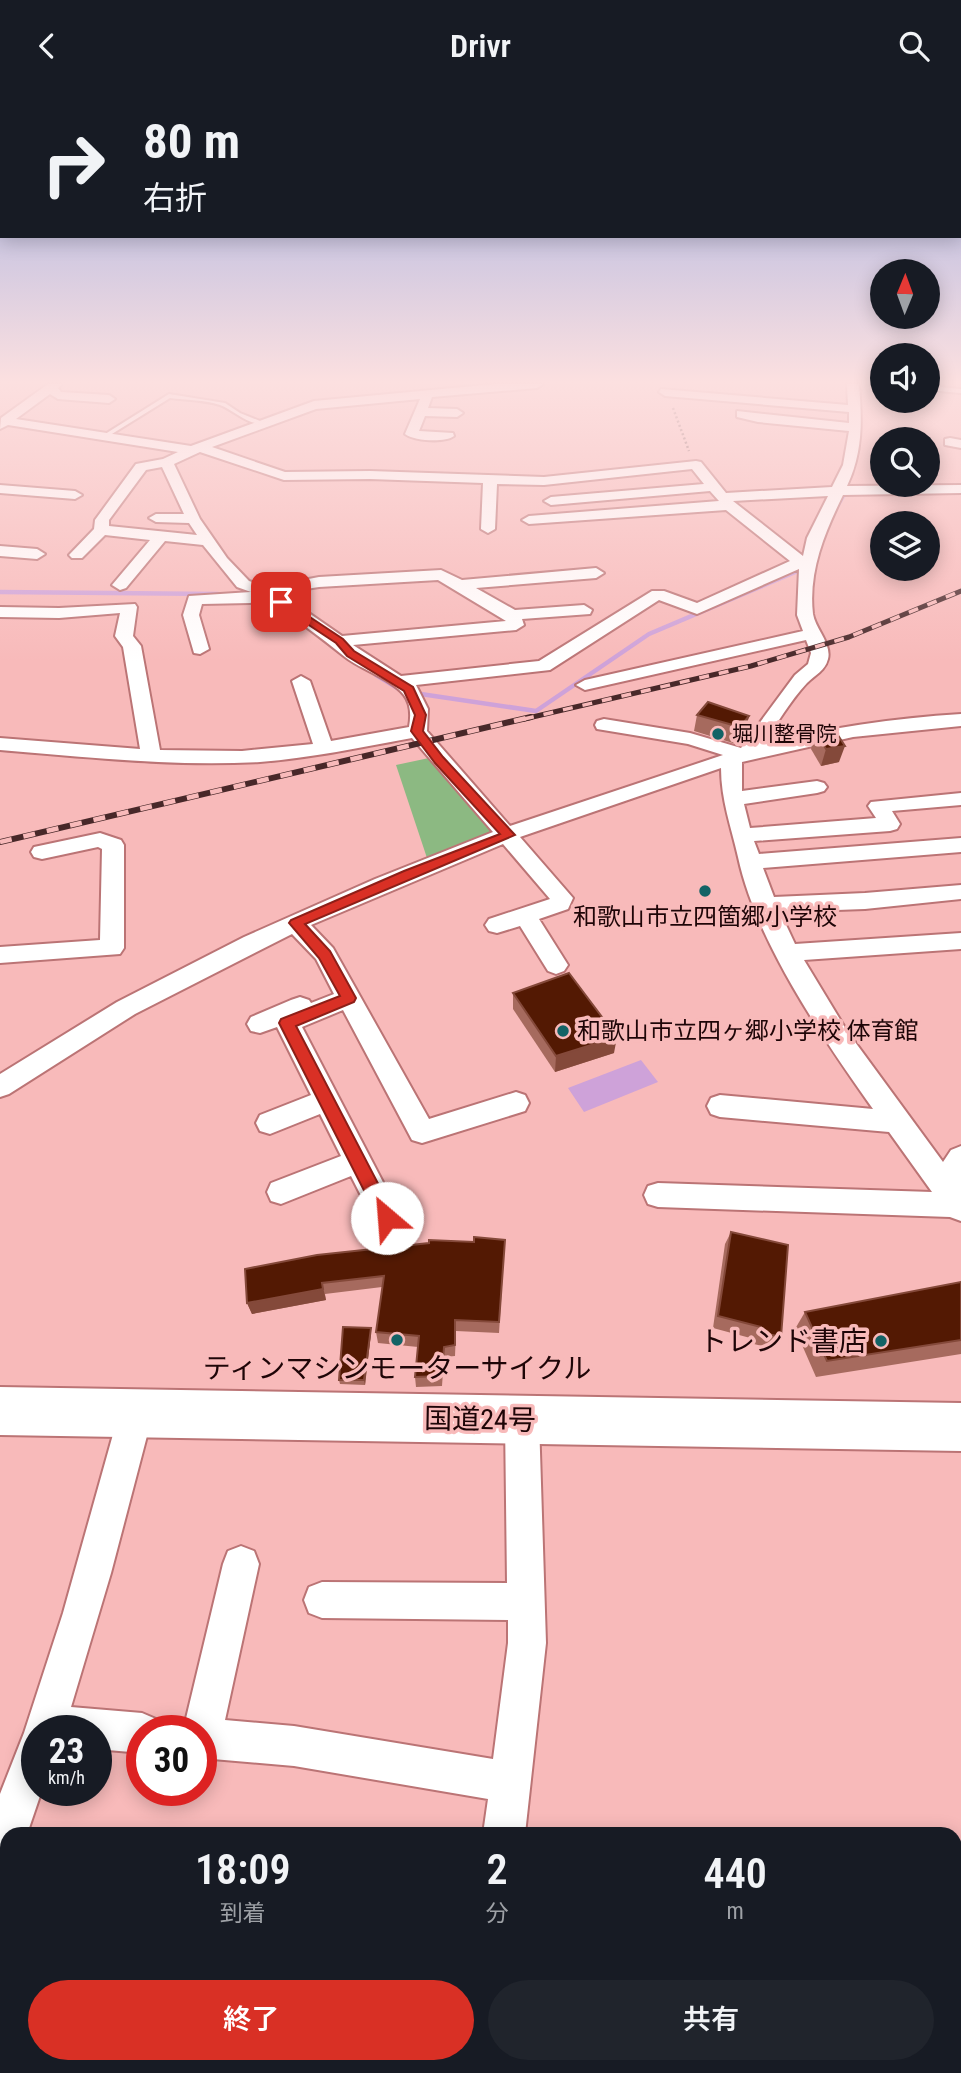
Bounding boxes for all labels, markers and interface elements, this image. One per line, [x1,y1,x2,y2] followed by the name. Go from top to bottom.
[28,27,66,65] icon: back
[450,27,511,65] text: Drivr
[895,27,933,65] icon: search
[143,113,240,170] text: 80 m
[28,119,119,210] icon: right
[143,179,207,217] text: 右折
[870,259,940,329] north arrow
[870,259,940,581] map controls
[870,343,940,413] button: sound
[870,427,940,497] button: search
[870,511,940,581] button: layers
[251,572,311,632] pin
[262,583,300,621] icon: arrive
[732,722,837,746] place label: 堀川整骨院
[710,726,726,742] marker: 堀川整骨院
[697,883,713,899] marker: 和歌山市立四箇郷小学校
[573,903,837,931] place label: 和歌山市立四箇郷小学校
[577,1017,919,1045] place label: 和歌山市立四ヶ郷小学校 体育館
[555,1023,571,1039] marker: 和歌山市立四ヶ郷小学校 体育館
[350,1181,424,1255] position arrow
[699,1325,867,1358] place label: トレンド書店
[389,1332,405,1348] marker: ティンマシンモーターサイクル
[873,1333,889,1349] marker: トレンド書店
[203,1352,591,1385] place label: ティンマシンモーターサイクル
[424,1402,536,1437] street label: 国道24号
[126,1715,217,1806] speed limit sign: 30
[49,1731,84,1772] text: 23
[48,1767,85,1788] text: km/h
[195,1845,291,1894] text: 18:09
[487,1845,508,1894] text: 2
[704,1849,767,1898] text: 440
[727,1898,744,1925] text: m
[220,1900,266,1927] text: 到着
[486,1900,509,1927] text: 分
[28,1980,474,2060] button: 終了
[488,1980,934,2060] button: 共有

